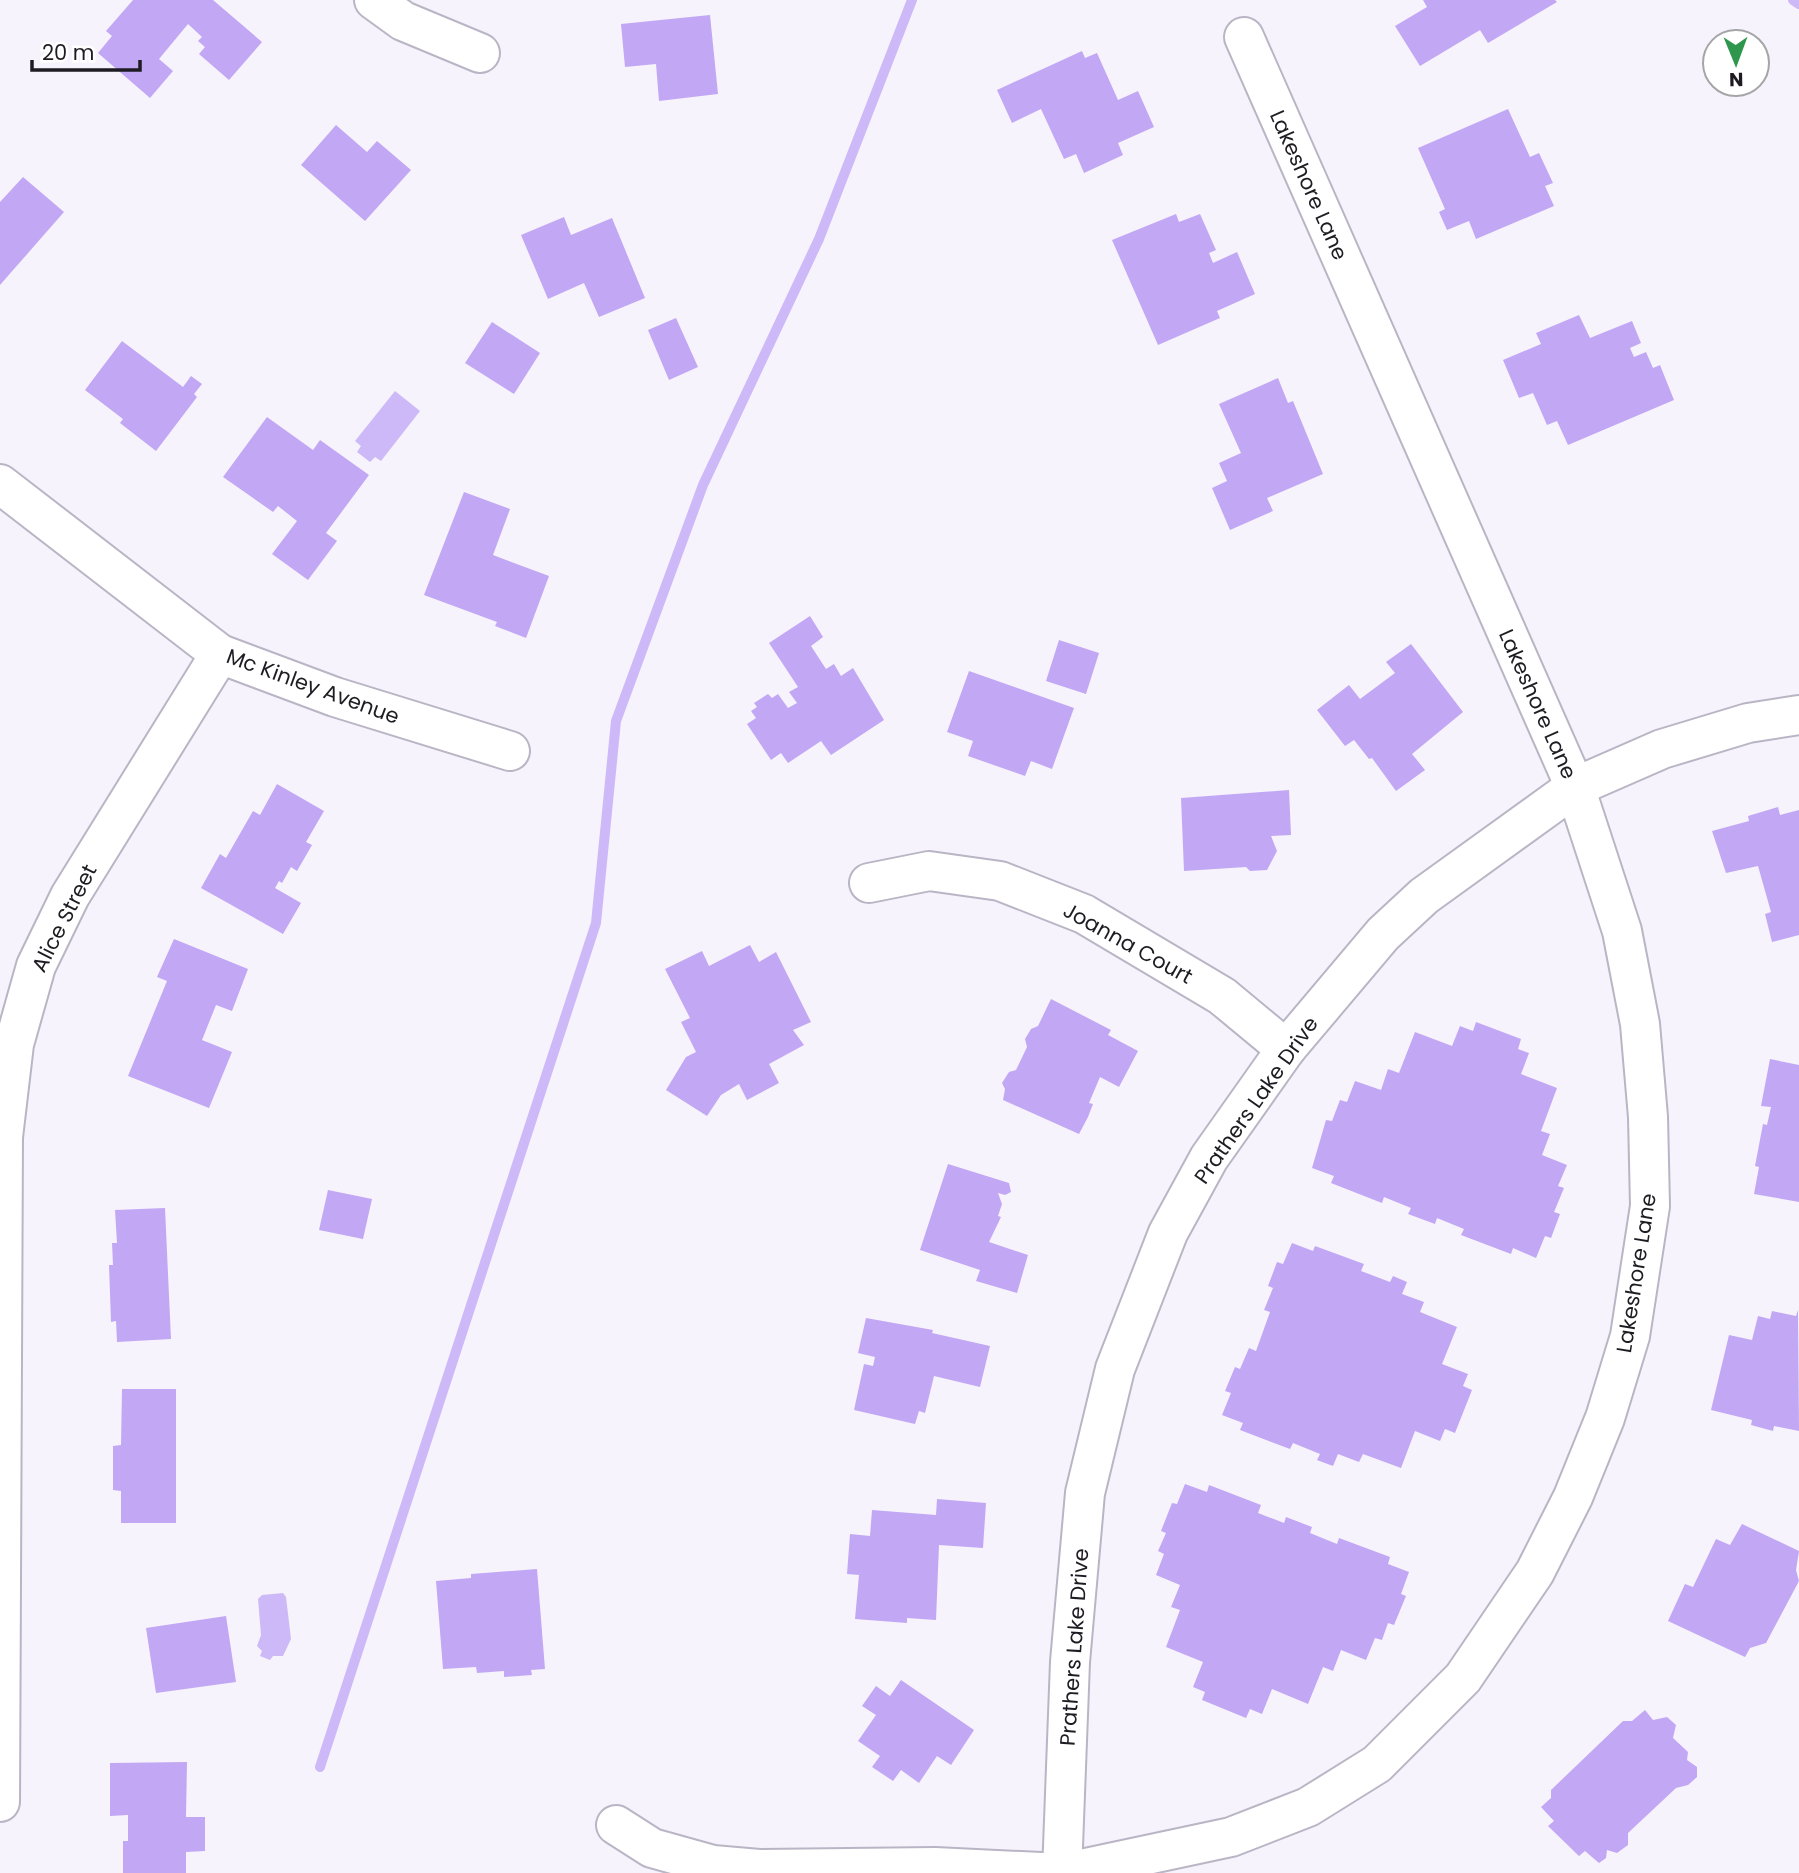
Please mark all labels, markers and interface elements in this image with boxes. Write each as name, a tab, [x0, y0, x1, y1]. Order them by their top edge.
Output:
scale bar	[32, 28, 140, 72]
north arrow	[1701, 28, 1771, 98]
text: 20 m	[42, 38, 95, 67]
text: N	[1729, 66, 1744, 93]
street label: Lakeshore Lane	[1263, 105, 1355, 265]
street label: Lakeshore Lane	[1492, 624, 1584, 784]
street label: Mc Kinley Avenue	[222, 641, 404, 731]
street label: Alice Street	[24, 859, 104, 977]
street label: Joanna Court	[1058, 895, 1198, 991]
street label: Prathers Lake Drive	[1187, 1011, 1325, 1189]
street label: Lakeshore Lane	[1609, 1191, 1663, 1355]
street label: Prathers Lake Drive	[1053, 1547, 1095, 1747]

